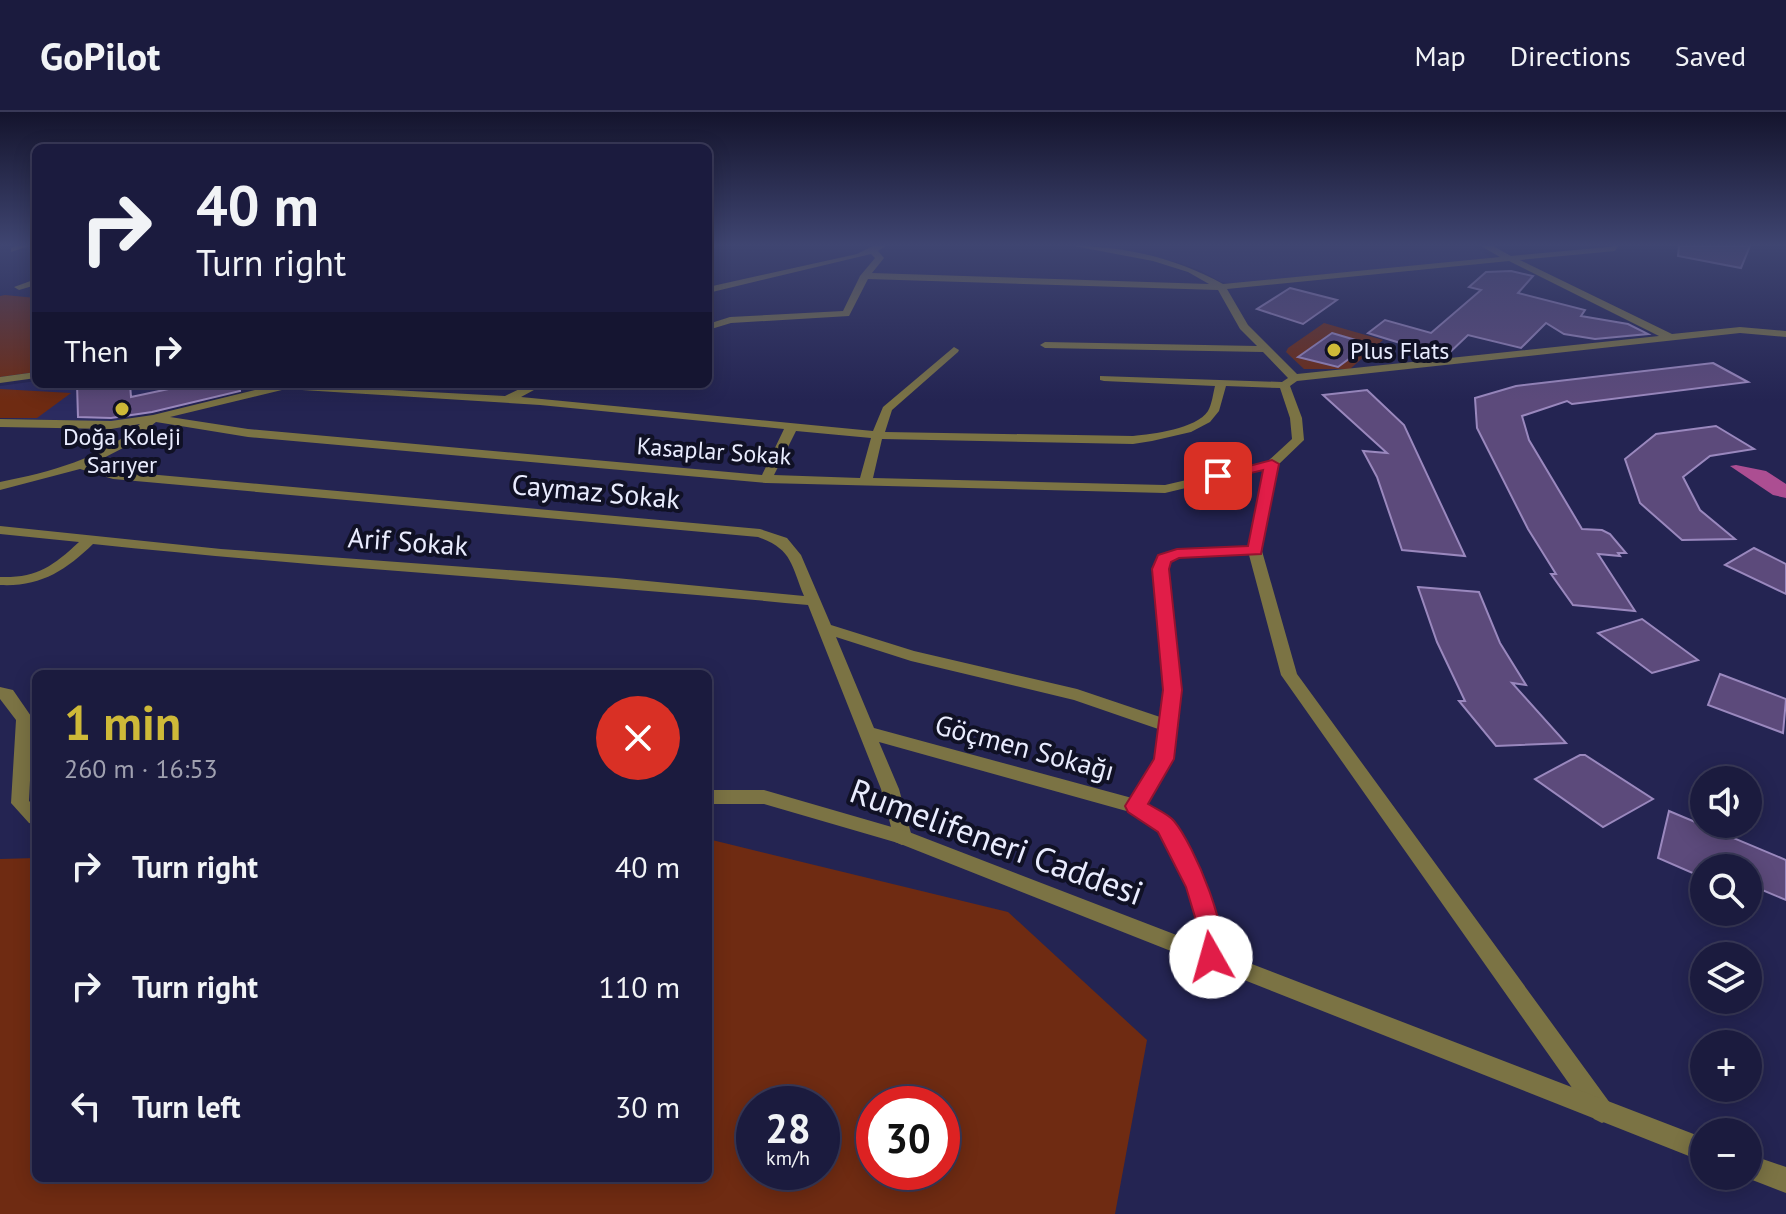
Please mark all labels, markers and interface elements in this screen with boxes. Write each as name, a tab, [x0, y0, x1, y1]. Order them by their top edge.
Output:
text: GoPilot	[40, 31, 160, 80]
text: Map	[1415, 37, 1466, 74]
text: Directions	[1510, 37, 1631, 74]
text: Saved	[1675, 37, 1746, 74]
text: 40 m	[196, 169, 319, 241]
icon: right	[64, 176, 168, 280]
text: Turn right	[196, 239, 346, 286]
icon: right	[145, 328, 189, 372]
text: Then	[64, 331, 129, 370]
place label: Plus Flats	[1350, 335, 1449, 366]
marker: Plus Flats	[1325, 341, 1343, 359]
marker: Doğa Koleji Sarıyer	[113, 400, 131, 418]
place label: Doğa Koleji Sarıyer	[63, 421, 181, 480]
street label: Kasaplar Sokak	[636, 430, 793, 472]
pin	[1184, 442, 1252, 510]
icon: arrive	[1196, 454, 1240, 498]
street label: Caymaz Sokak	[510, 465, 682, 517]
street label: Arif Sokak	[347, 518, 470, 564]
text: 1 min	[64, 691, 181, 753]
button: close	[596, 696, 680, 780]
street label: Göçmen Sokağı	[931, 705, 1119, 789]
text: 260 m · 16:53	[64, 752, 218, 785]
map controls	[1690, 766, 1762, 1190]
button: sound	[1690, 766, 1762, 838]
street label: Rumelifeneri Caddesi	[845, 768, 1149, 914]
icon: right	[64, 844, 108, 888]
text: Turn right	[132, 847, 258, 886]
text: 40 m	[615, 847, 680, 886]
button: search	[1690, 854, 1762, 926]
position arrow	[1169, 915, 1253, 999]
button: layers	[1690, 942, 1762, 1014]
icon: right	[64, 964, 108, 1008]
text: Turn right	[132, 967, 258, 1006]
text: 110 m	[599, 967, 680, 1006]
button: +	[1690, 1030, 1762, 1102]
icon: left	[64, 1084, 108, 1128]
speed limit sign: 30	[856, 1086, 960, 1190]
text: Turn left	[132, 1087, 240, 1126]
text: 30 m	[615, 1087, 680, 1126]
text: 28	[765, 1102, 811, 1154]
button: −	[1690, 1118, 1762, 1190]
text: km/h	[766, 1145, 810, 1171]

